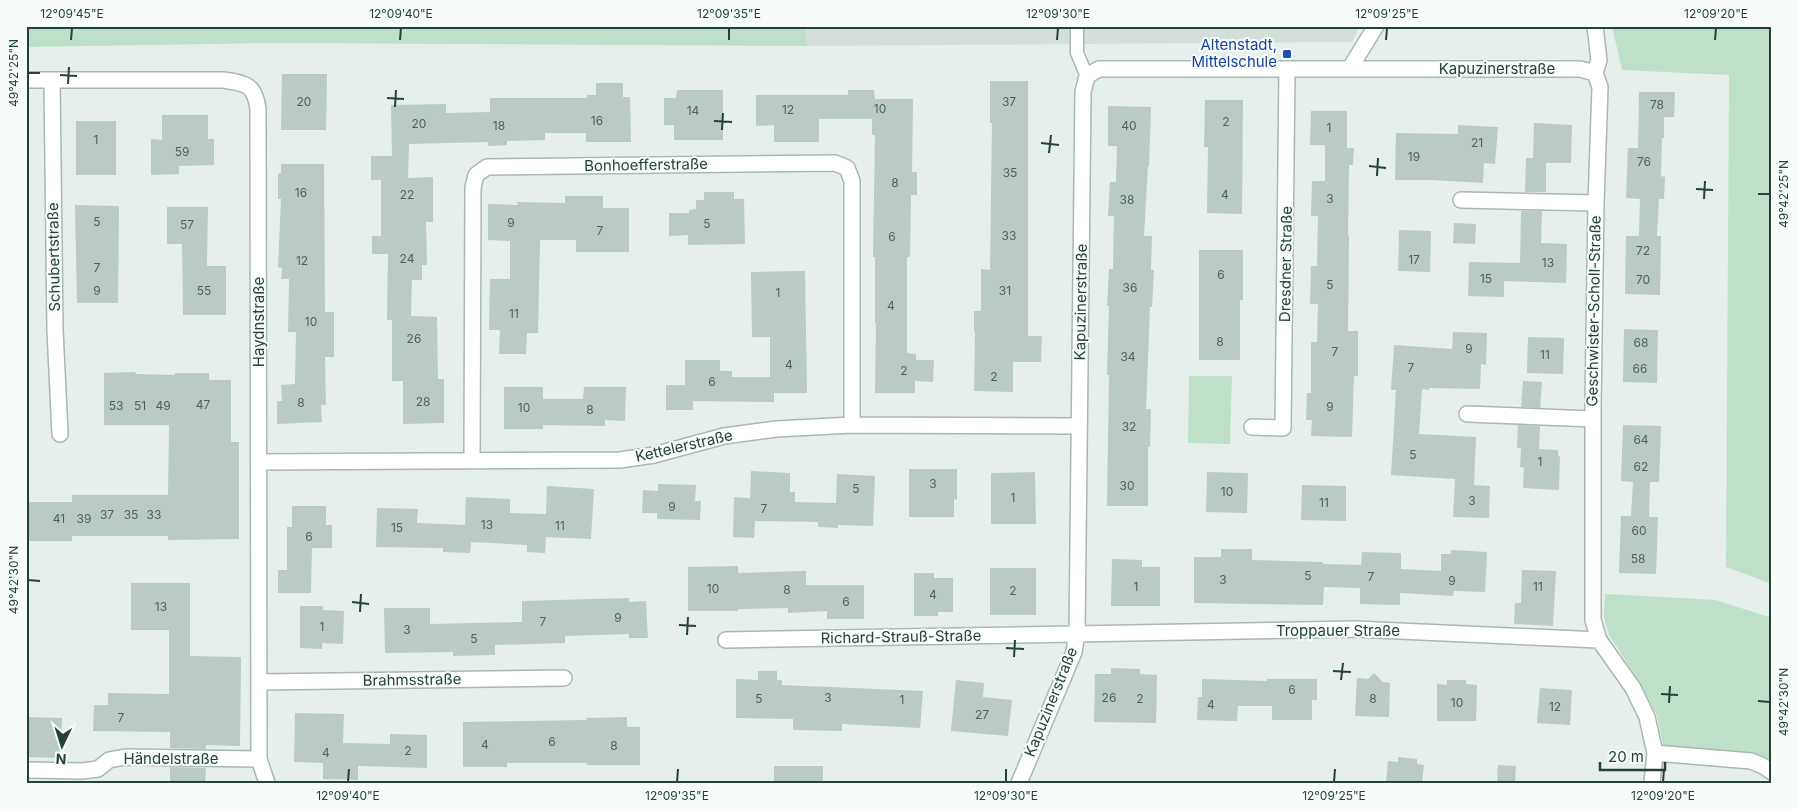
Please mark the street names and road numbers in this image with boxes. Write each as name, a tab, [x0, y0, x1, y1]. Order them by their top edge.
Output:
street label: Kapuzinerstraße	[1439, 59, 1555, 78]
street label: Bonhoefferstraße	[584, 154, 708, 175]
street label: Schubertstraße	[43, 202, 64, 312]
street label: Dresdner Straße	[1275, 206, 1296, 322]
street label: Geschwister-Scholl-Straße	[1582, 215, 1605, 407]
street label: Kapuzinerstraße	[1070, 244, 1091, 360]
street label: Haydnstraße	[249, 277, 268, 367]
street label: Kettelerstraße	[633, 425, 734, 466]
street label: Troppauer Straße	[1276, 621, 1400, 640]
street label: Richard-Strauß-Straße	[820, 626, 982, 647]
street label: Kapuzinerstraße	[1020, 644, 1081, 759]
street label: Brahmsstraße	[362, 669, 462, 690]
street label: Händelstraße	[124, 749, 218, 768]

